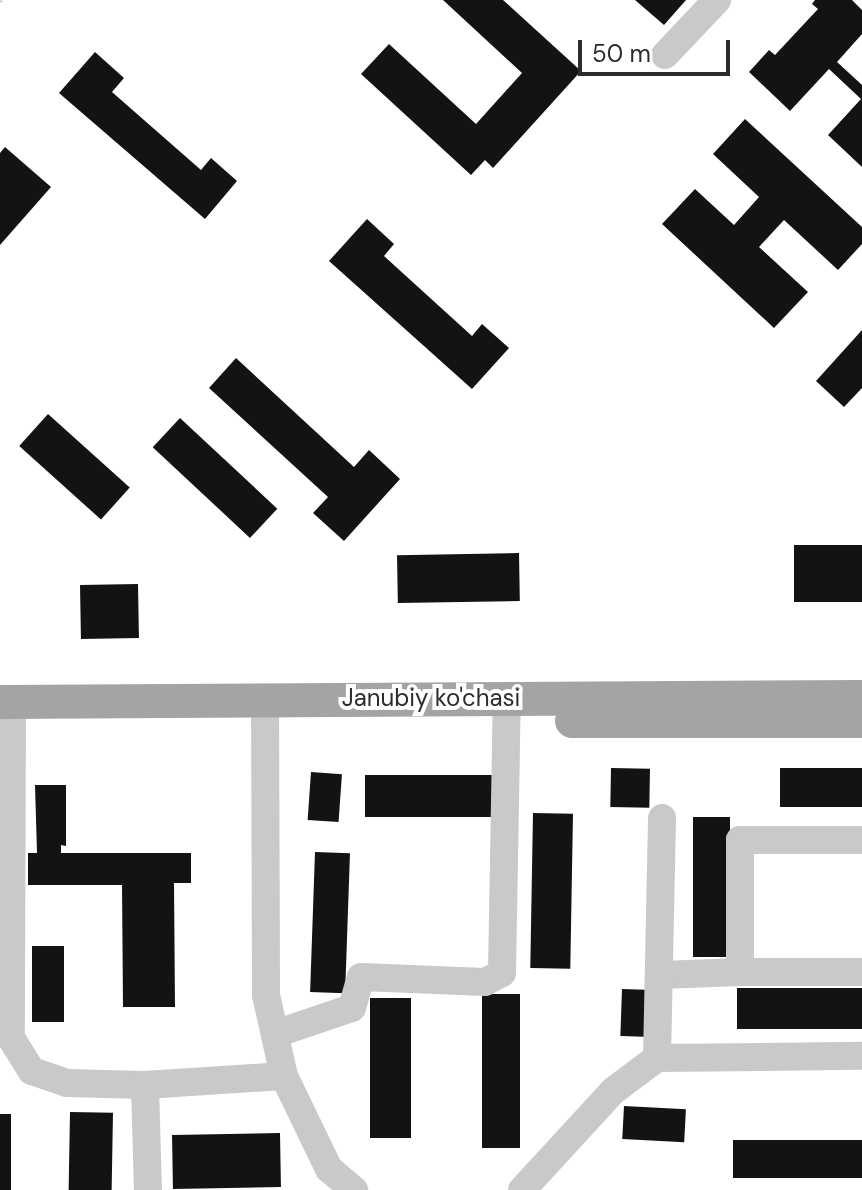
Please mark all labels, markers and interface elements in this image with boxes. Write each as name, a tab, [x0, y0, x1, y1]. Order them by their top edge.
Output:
scale bar	[582, 24, 734, 74]
text: 50 m	[592, 38, 651, 69]
street label: Janubiy ko'chasi	[342, 684, 520, 712]

